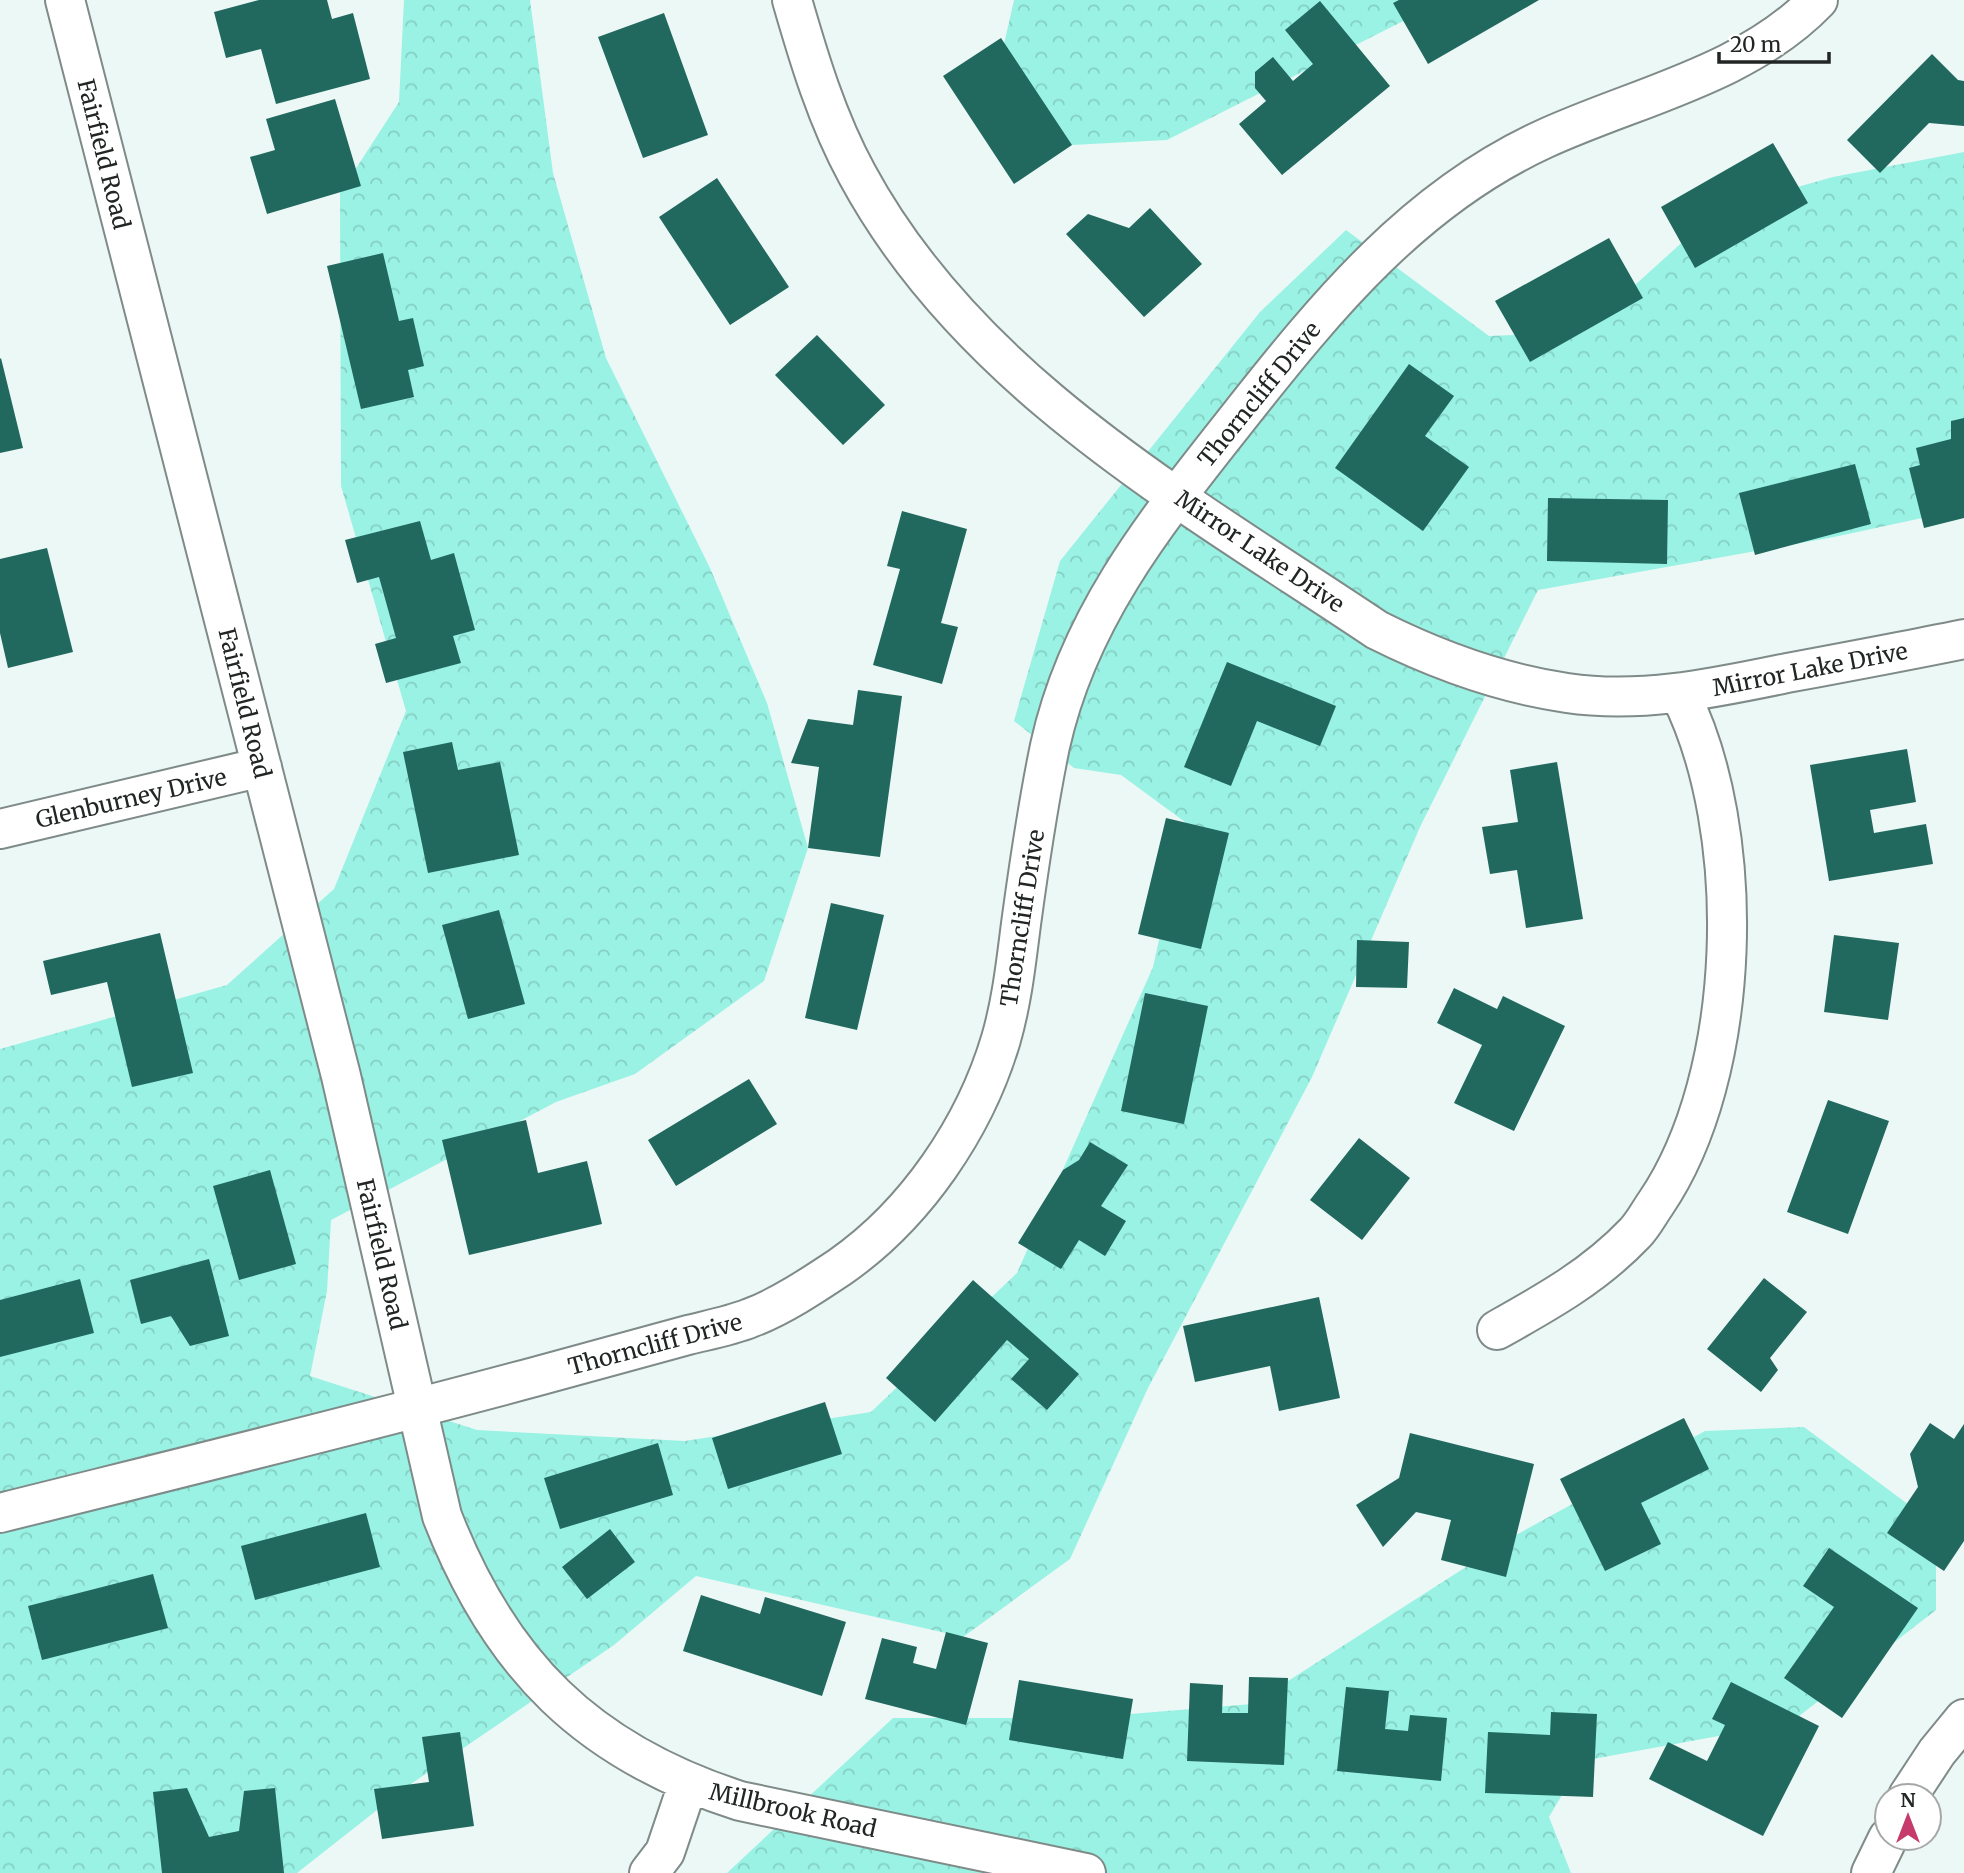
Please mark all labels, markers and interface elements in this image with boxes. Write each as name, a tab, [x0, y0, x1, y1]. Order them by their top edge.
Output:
scale bar	[1719, 21, 1829, 65]
text: 20 m	[1730, 31, 1782, 58]
street label: Fairfield Road	[71, 76, 137, 232]
street label: Thorncliff Drive	[1191, 315, 1327, 473]
street label: Mirror Lake Drive	[1170, 484, 1350, 618]
street label: Fairfield Road	[212, 625, 278, 781]
street label: Mirror Lake Drive	[1710, 636, 1910, 702]
street label: Glenburney Drive	[33, 762, 229, 834]
street label: Thorncliff Drive	[994, 827, 1050, 1009]
street label: Fairfield Road	[351, 1176, 413, 1332]
street label: Thorncliff Drive	[565, 1307, 745, 1381]
street label: Millbrook Road	[707, 1777, 880, 1843]
north arrow	[1873, 1782, 1943, 1852]
text: N	[1900, 1788, 1916, 1812]

